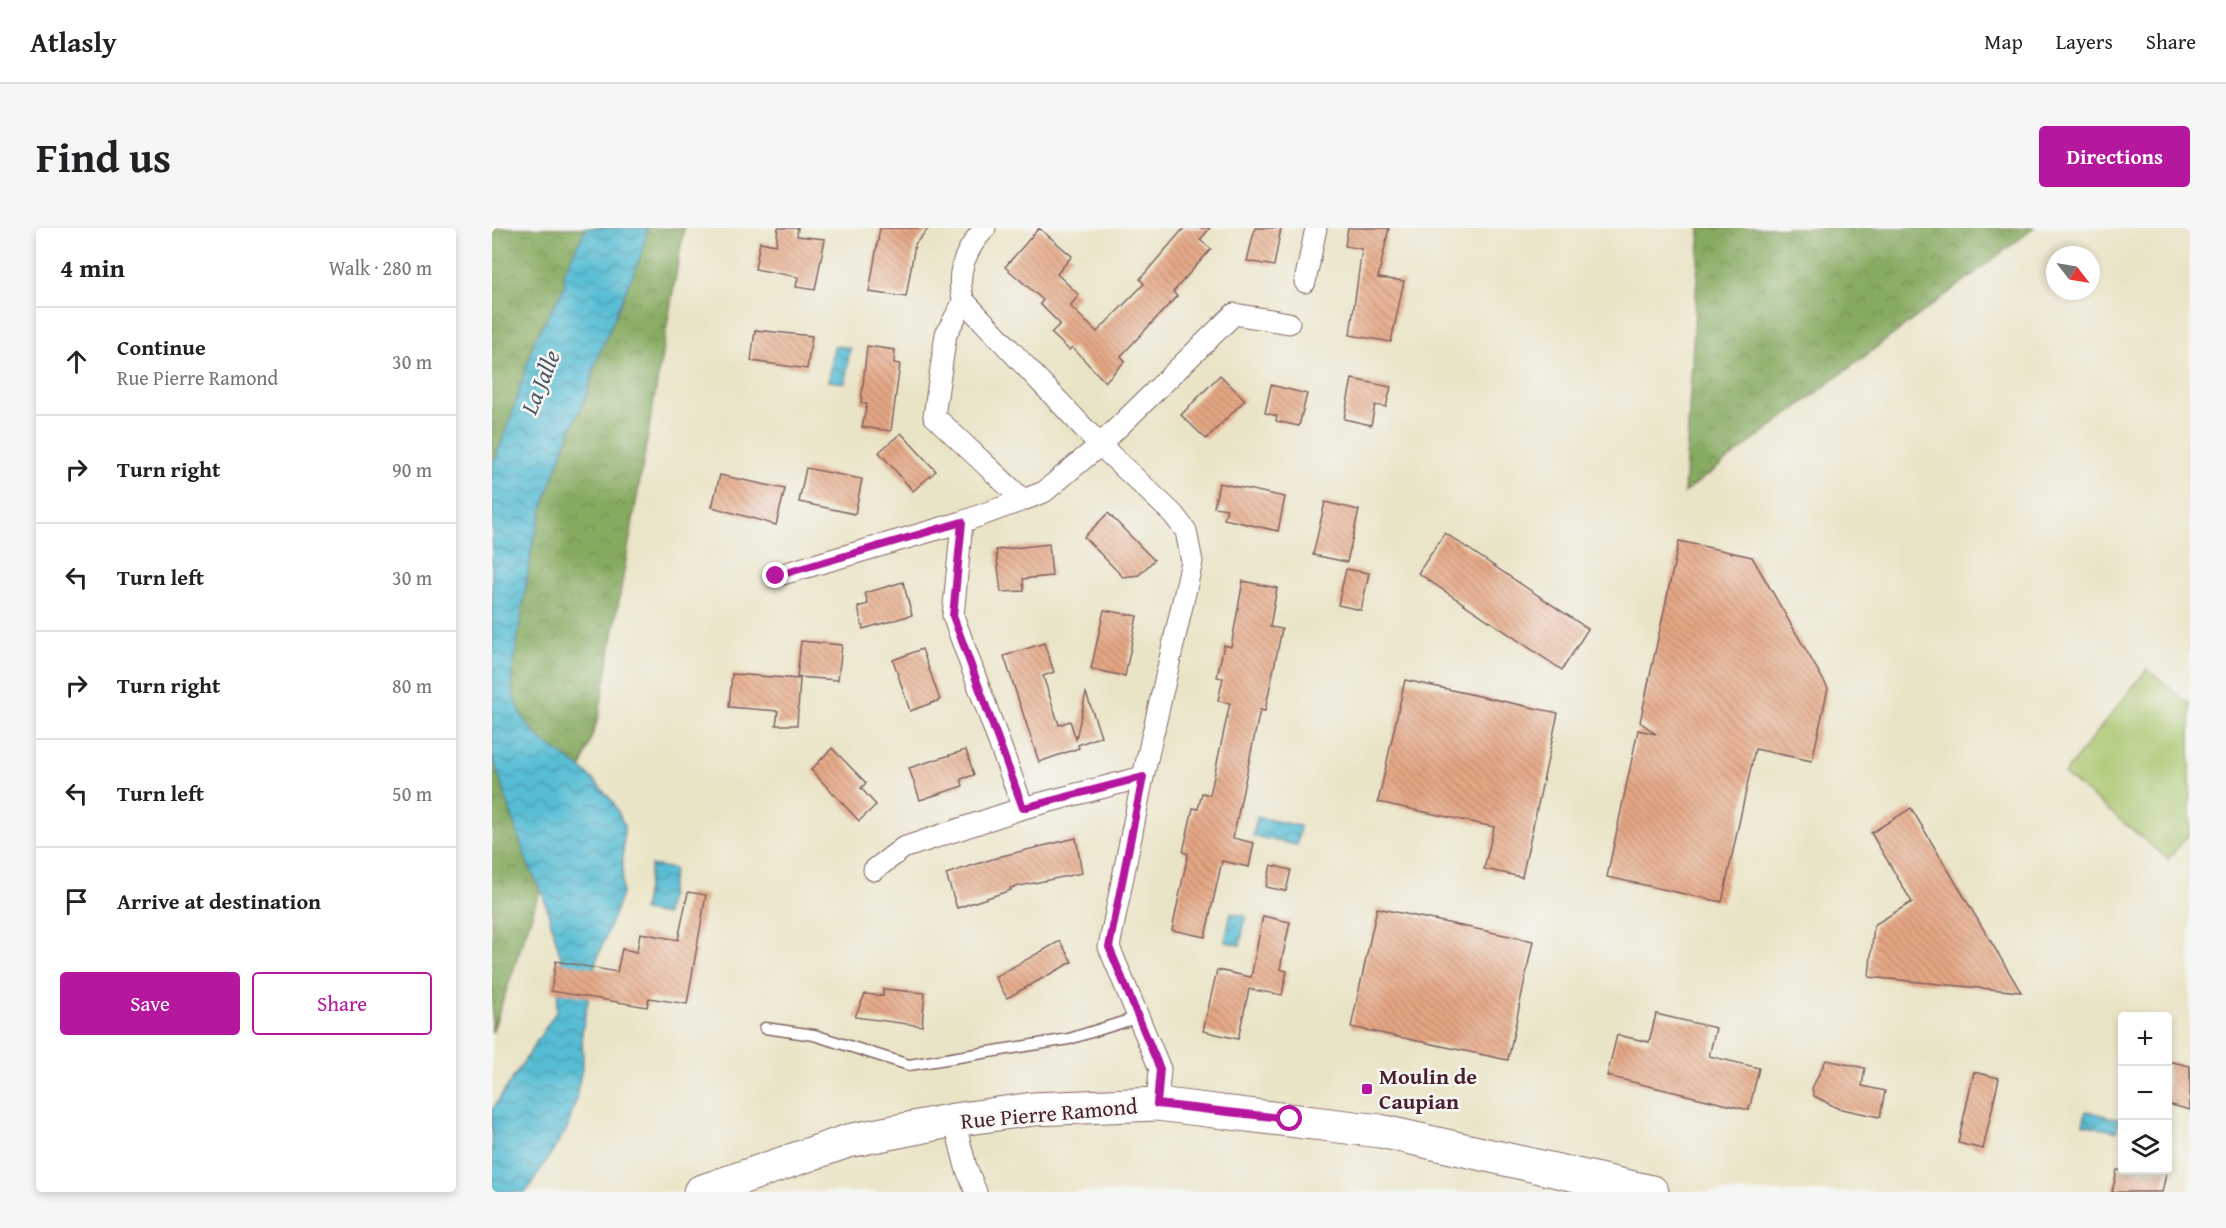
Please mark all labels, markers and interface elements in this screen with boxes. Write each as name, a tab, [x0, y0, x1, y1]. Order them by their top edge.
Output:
text: Atlasly	[30, 21, 117, 62]
text: Map	[1984, 26, 2023, 57]
text: Layers	[2056, 26, 2113, 57]
text: Share	[2146, 26, 2196, 57]
text: Find us	[36, 126, 171, 187]
button: Directions	[2039, 126, 2190, 187]
north arrow	[2046, 246, 2100, 300]
text: 4 min	[60, 248, 125, 287]
text: Walk · 280 m	[329, 253, 432, 282]
text: Continue	[117, 331, 206, 363]
water label: La Jalle	[511, 344, 569, 420]
icon: ahead	[60, 345, 93, 378]
text: 30 m	[392, 347, 432, 376]
text: Rue Pierre Ramond	[117, 363, 278, 392]
icon: right	[60, 453, 93, 486]
text: Turn right	[117, 453, 220, 485]
text: 90 m	[392, 455, 432, 484]
icon: left	[60, 561, 93, 594]
text: Turn left	[117, 561, 204, 593]
route end	[762, 562, 788, 588]
text: 30 m	[392, 563, 432, 592]
icon: right	[60, 669, 93, 702]
text: Turn right	[117, 669, 220, 701]
text: 80 m	[392, 671, 432, 700]
icon: left	[60, 777, 93, 810]
text: Turn left	[117, 777, 204, 809]
text: 50 m	[392, 779, 432, 808]
icon: arrive	[60, 885, 93, 918]
text: Arrive at destination	[117, 885, 321, 917]
button: Save	[60, 972, 240, 1035]
button: Share	[252, 972, 432, 1035]
map controls	[2118, 1012, 2172, 1174]
button: +	[2118, 1012, 2172, 1066]
place label: Moulin de Caupian	[1379, 1060, 1477, 1117]
button: −	[2118, 1066, 2172, 1120]
marker: Moulin de Caupian	[1360, 1082, 1374, 1096]
street label: Rue Pierre Ramond	[959, 1089, 1139, 1137]
route start	[1276, 1105, 1302, 1131]
button: layers	[2118, 1120, 2172, 1174]

